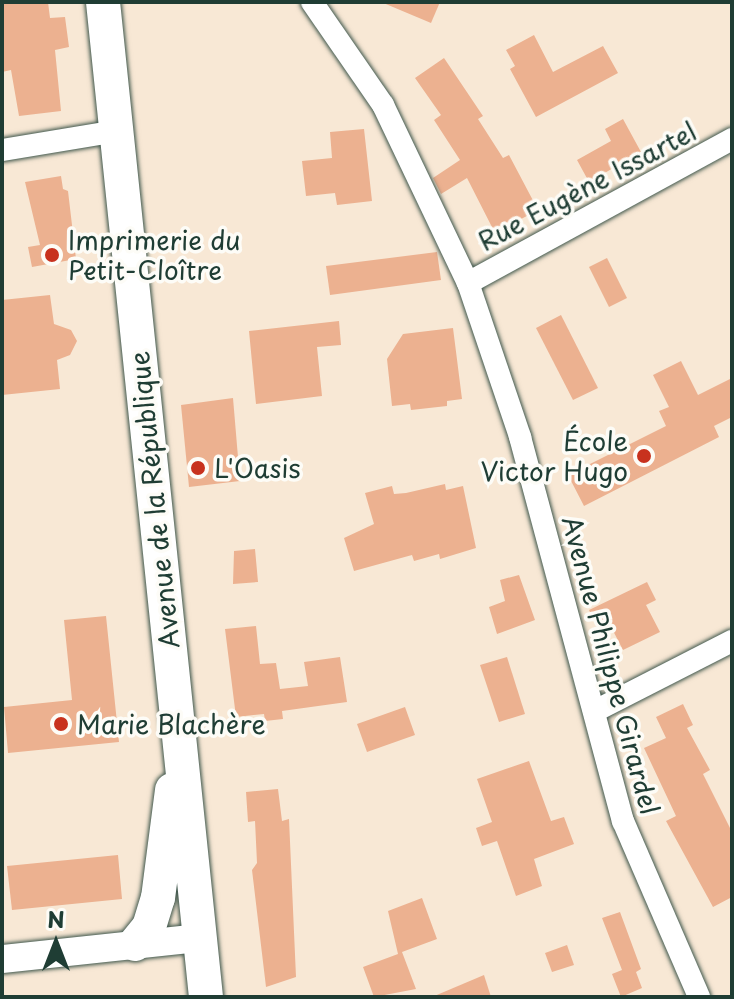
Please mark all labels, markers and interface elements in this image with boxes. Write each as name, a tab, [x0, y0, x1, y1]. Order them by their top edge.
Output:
street label: Rue Eugène Issartel	[471, 115, 703, 257]
place label: Imprimerie du Petit-Cloître	[68, 224, 241, 286]
marker: Imprimerie du Petit-Cloître	[43, 246, 61, 264]
street label: Avenue de la République	[123, 348, 185, 652]
place label: École Victor Hugo	[479, 425, 628, 486]
marker: École Victor Hugo	[635, 447, 653, 465]
place label: L'Oasis	[214, 452, 301, 484]
marker: L'Oasis	[189, 459, 207, 477]
street label: Avenue Philippe Girardel	[556, 513, 666, 817]
place label: Marie Blachère	[77, 708, 267, 740]
marker: Marie Blachère	[52, 715, 70, 733]
text: N	[47, 902, 65, 935]
north arrow	[16, 903, 96, 983]

